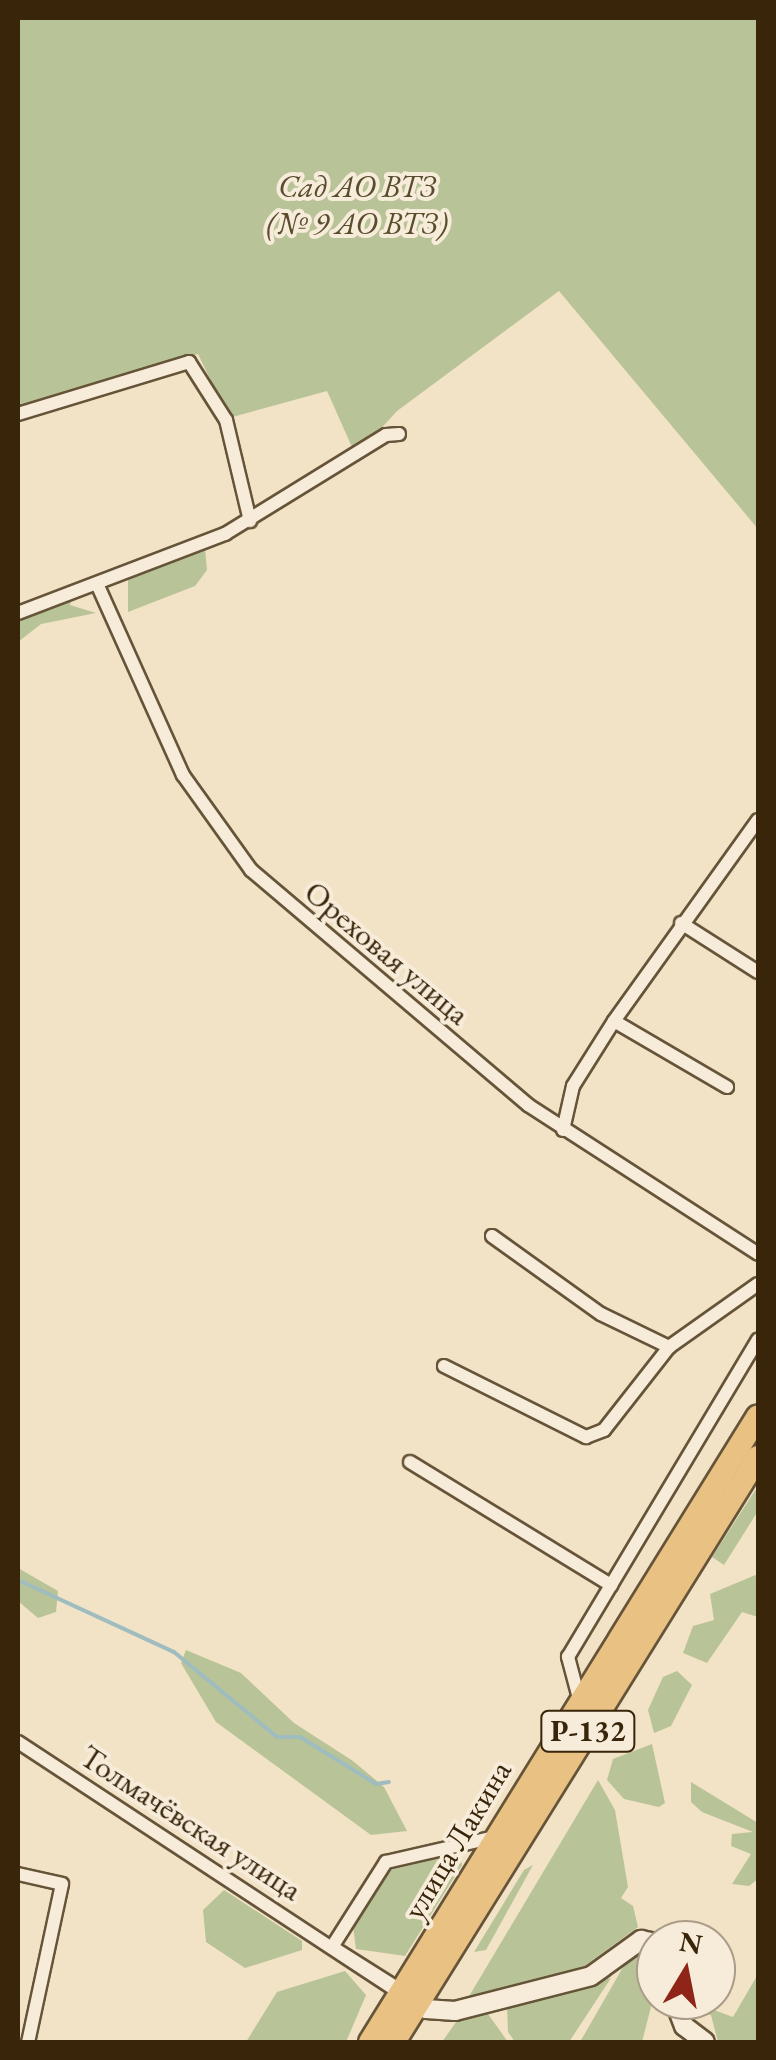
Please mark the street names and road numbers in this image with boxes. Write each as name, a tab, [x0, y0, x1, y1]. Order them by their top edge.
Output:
street label: Ореховая улица	[297, 873, 477, 1033]
road number: Р-132	[538, 1706, 638, 1756]
street label: Толмачёвская улица	[73, 1737, 309, 1909]
street label: улица Лакина	[395, 1754, 519, 1926]

